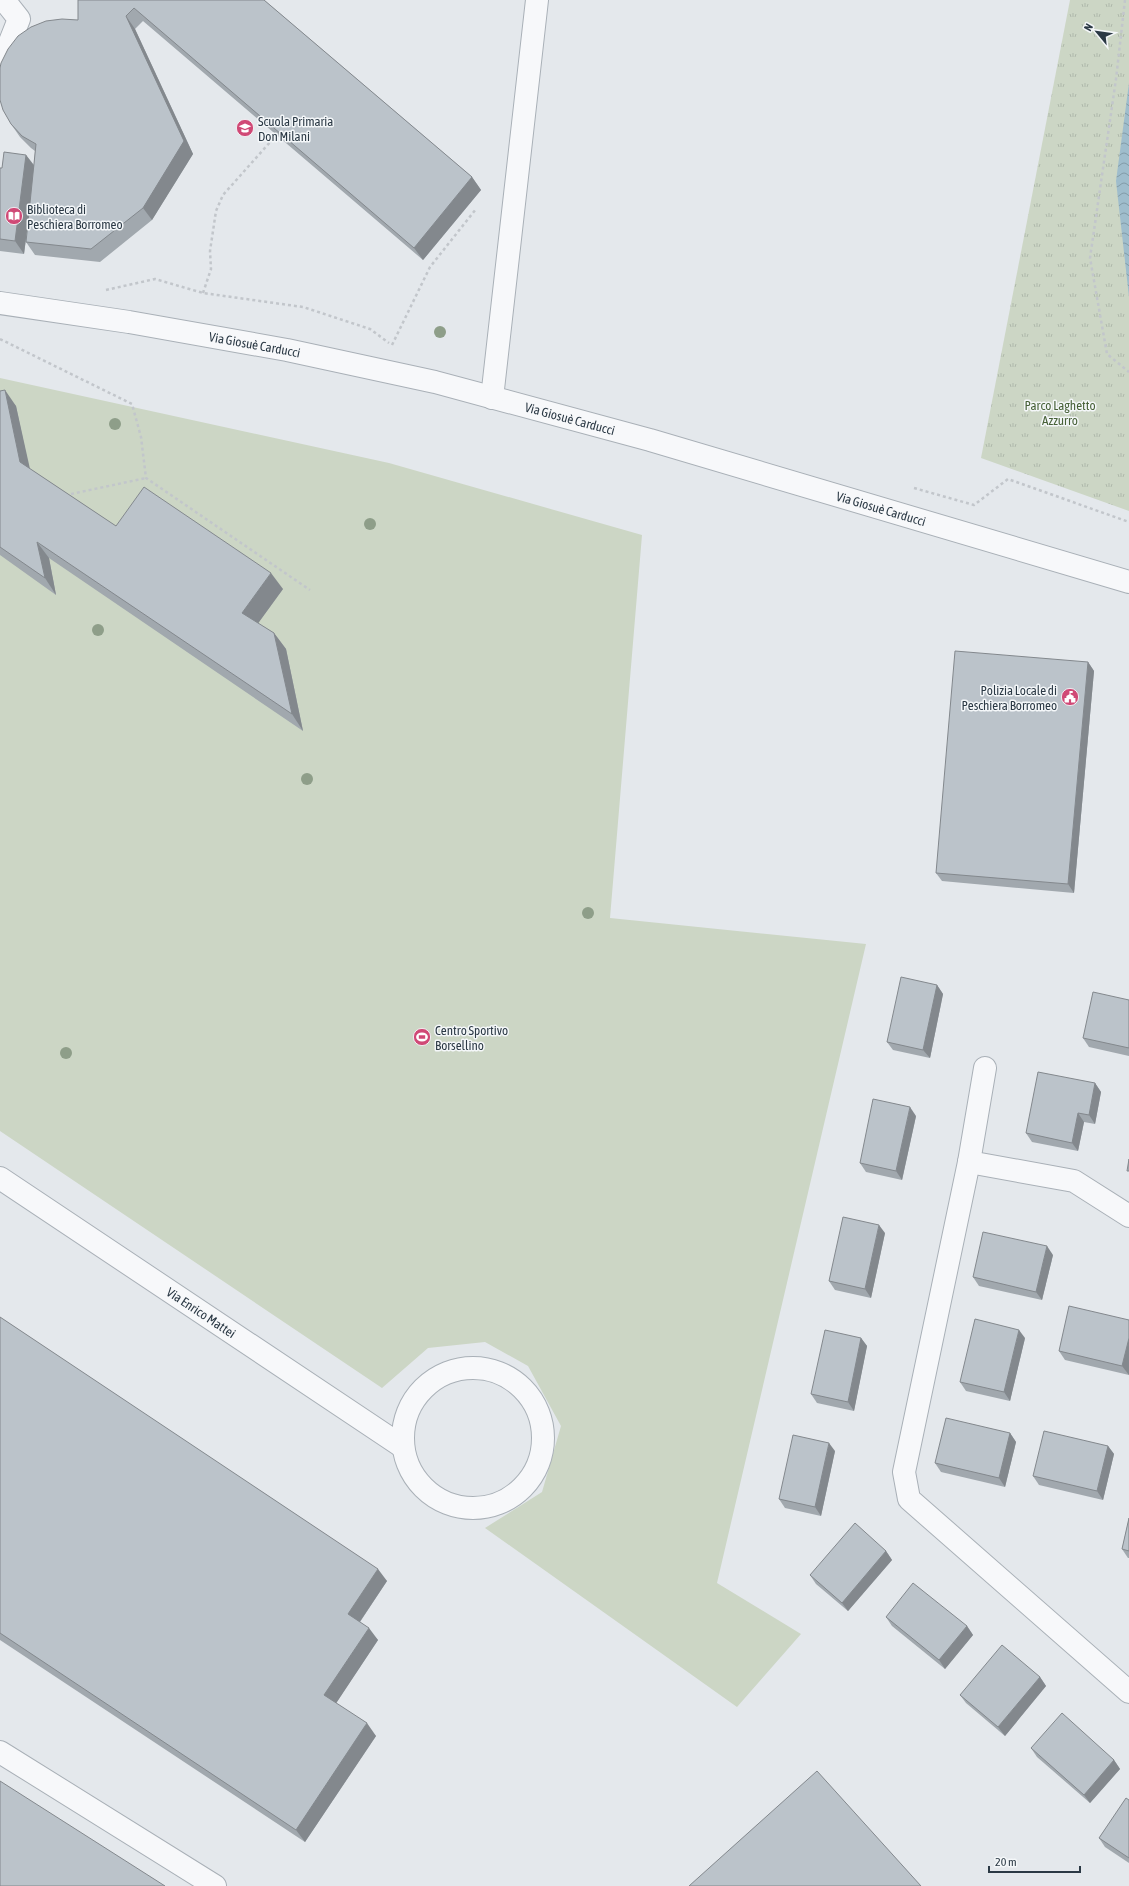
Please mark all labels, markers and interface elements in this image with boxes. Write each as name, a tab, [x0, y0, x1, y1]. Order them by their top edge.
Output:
north arrow	[1077, 12, 1117, 52]
text: N	[1081, 21, 1095, 33]
place label: Scuola Primaria Don Milani	[258, 114, 333, 144]
school or university icon: Scuola Primaria Don Milani	[235, 118, 255, 138]
place label: Biblioteca di Peschiera Borromeo	[27, 202, 123, 232]
library icon: Biblioteca di Peschiera Borromeo	[4, 206, 24, 226]
street label: Via Giosuè Carducci	[208, 329, 302, 361]
park label: Parco Laghetto Azzurro	[1024, 398, 1096, 428]
street label: Via Giosuè Carducci	[523, 400, 616, 438]
street label: Via Giosuè Carducci	[834, 489, 927, 529]
place label: Polizia Locale di Peschiera Borromeo	[962, 683, 1057, 713]
public building icon: Polizia Locale di Peschiera Borromeo	[1060, 687, 1080, 707]
place label: Centro Sportivo Borsellino	[435, 1023, 508, 1053]
sports icon: Centro Sportivo Borsellino	[412, 1027, 432, 1047]
street label: Via Enrico Mattei	[164, 1284, 238, 1341]
scale bar	[989, 1848, 1080, 1874]
text: 20 m	[995, 1855, 1017, 1869]

